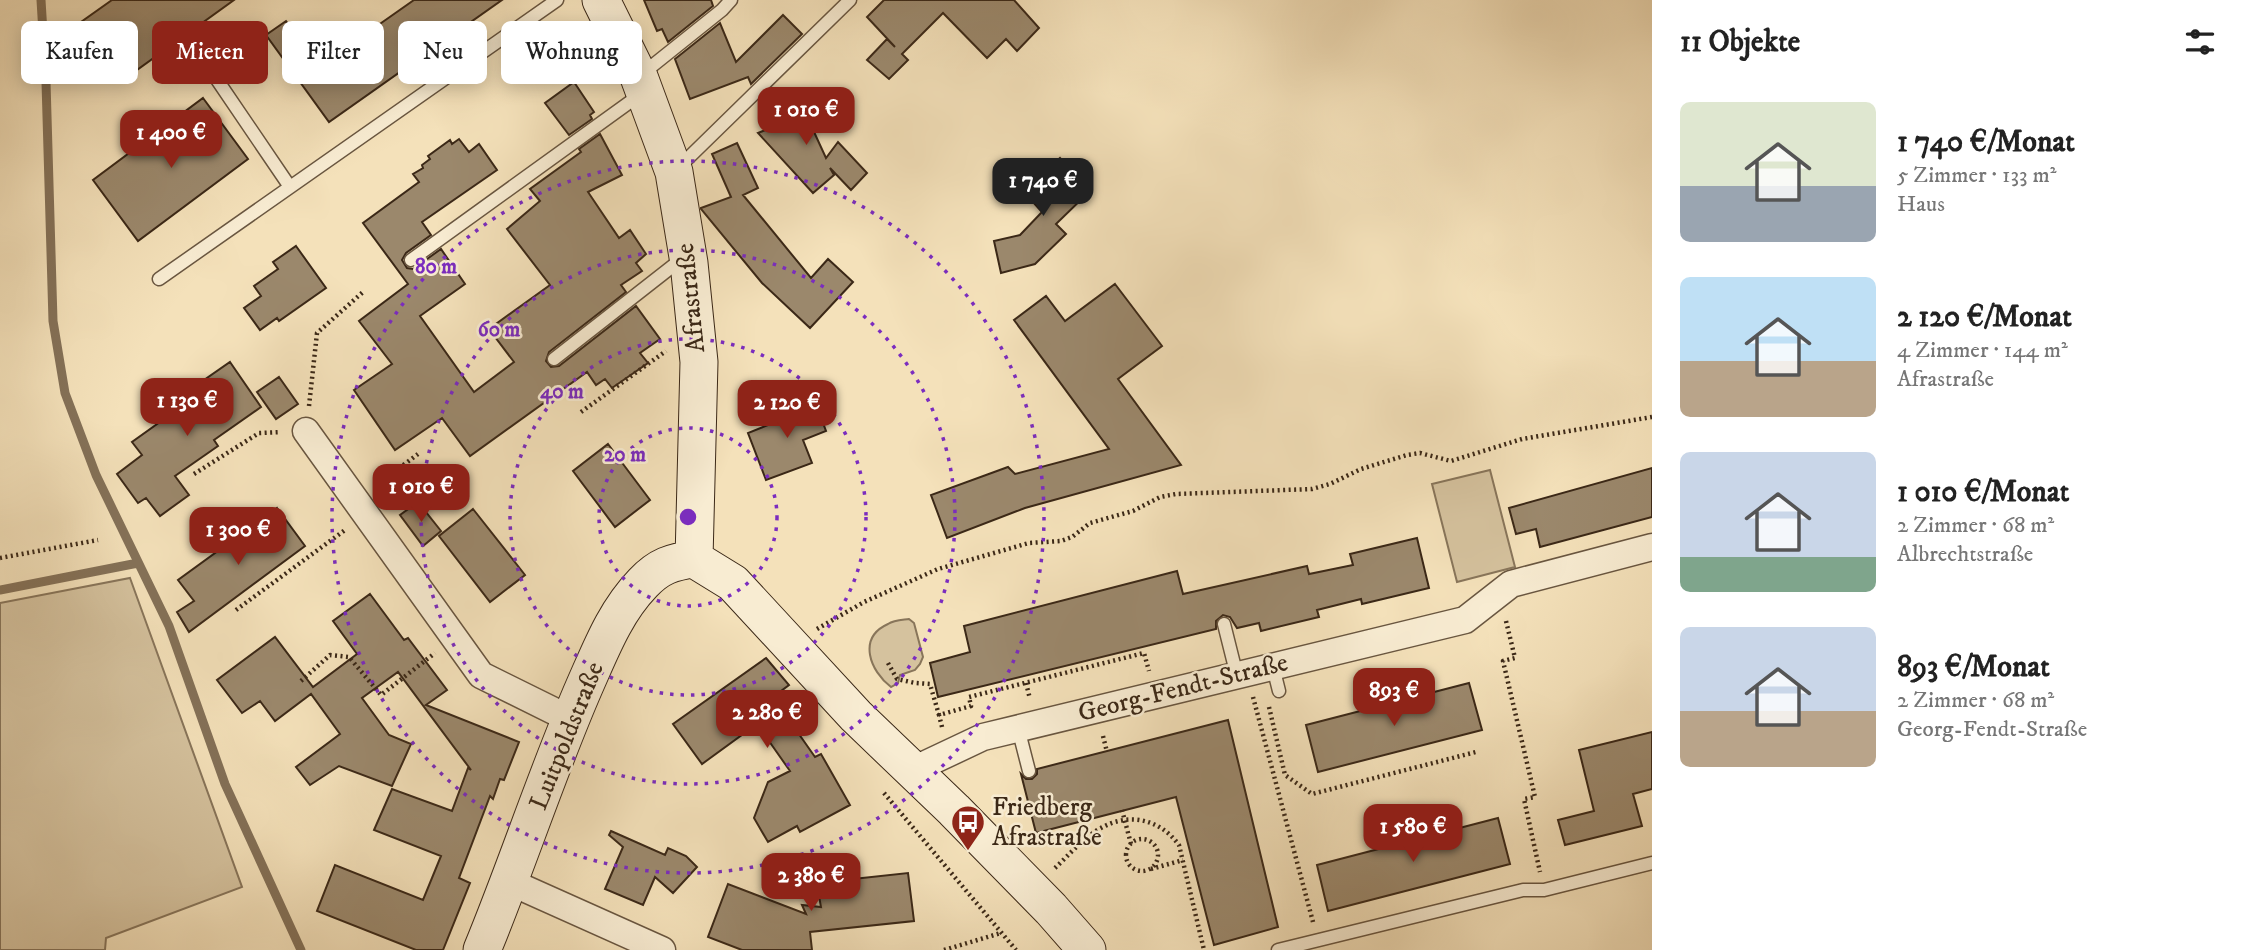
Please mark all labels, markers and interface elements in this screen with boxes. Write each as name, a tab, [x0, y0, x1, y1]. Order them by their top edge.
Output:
chip: Kaufen	[21, 21, 138, 84]
chip: Mieten	[152, 21, 268, 84]
chip: Filter	[282, 21, 384, 84]
chip: Neu	[398, 21, 487, 84]
chip: Wohnung	[501, 21, 642, 84]
icon: filters	[2181, 23, 2219, 61]
text: 11 Objekte	[1680, 24, 1800, 61]
pin: 1 010 €	[741, 88, 871, 147]
text: 1 010 €	[774, 95, 838, 124]
pin: 1 400 €	[106, 110, 236, 170]
text: 1 400 €	[136, 118, 206, 147]
text: 1 740 €/Monat	[1897, 124, 2075, 161]
icon: home	[1736, 130, 1820, 214]
pin: 1 740 €	[978, 158, 1108, 218]
text: 5 Zimmer · 133 m²	[1897, 161, 2057, 190]
text: 1 740 €	[1008, 166, 1078, 195]
text: Haus	[1897, 190, 1945, 219]
street label: Afrastraße	[669, 242, 713, 354]
text: 80 m	[415, 254, 457, 280]
text: 2 120 €/Monat	[1897, 299, 2072, 336]
icon: home	[1736, 305, 1820, 389]
text: 60 m	[478, 317, 520, 343]
text: 4 Zimmer · 144 m²	[1897, 336, 2068, 365]
text: Afrastraße	[1897, 365, 1994, 394]
pin: 1 130 €	[122, 378, 252, 438]
text: 40 m	[540, 379, 584, 405]
pin: 2 120 €	[722, 380, 852, 440]
text: 1 130 €	[156, 386, 218, 415]
text: 2 120 €	[754, 388, 820, 417]
text: 20 m	[604, 442, 646, 468]
pin: 1 010 €	[356, 464, 486, 524]
text: 1 010 €	[389, 472, 453, 501]
text: 1 010 €/Monat	[1897, 474, 2069, 511]
icon: home	[1736, 480, 1820, 564]
centre of rings	[676, 505, 700, 529]
pin: 1 300 €	[173, 508, 303, 567]
text: 2 Zimmer · 68 m²	[1897, 511, 2054, 540]
text: 1 300 €	[205, 515, 271, 544]
text: Albrechtstraße	[1897, 540, 2033, 569]
street label: Georg-Fendt-Straße	[1075, 646, 1291, 730]
text: 893 €/Monat	[1897, 649, 2050, 686]
icon: home	[1736, 655, 1820, 739]
street label: Luitpoldstraße	[522, 657, 612, 815]
pin: 893 €	[1345, 668, 1443, 728]
text: 893 €	[1369, 676, 1419, 705]
text: 2 Zimmer · 68 m²	[1897, 686, 2054, 715]
pin: 2 280 €	[702, 690, 832, 750]
text: 2 280 €	[732, 698, 802, 727]
text: Georg-Fendt-Straße	[1897, 715, 2087, 744]
place label: Friedberg Afrastraße	[992, 791, 1102, 854]
bus stop icon: Friedberg Afrastraße	[949, 803, 987, 852]
pin: 1 580 €	[1348, 804, 1478, 864]
text: 1 580 €	[1379, 812, 1447, 841]
pin: 2 380 €	[746, 853, 876, 913]
text: 2 380 €	[777, 861, 845, 890]

